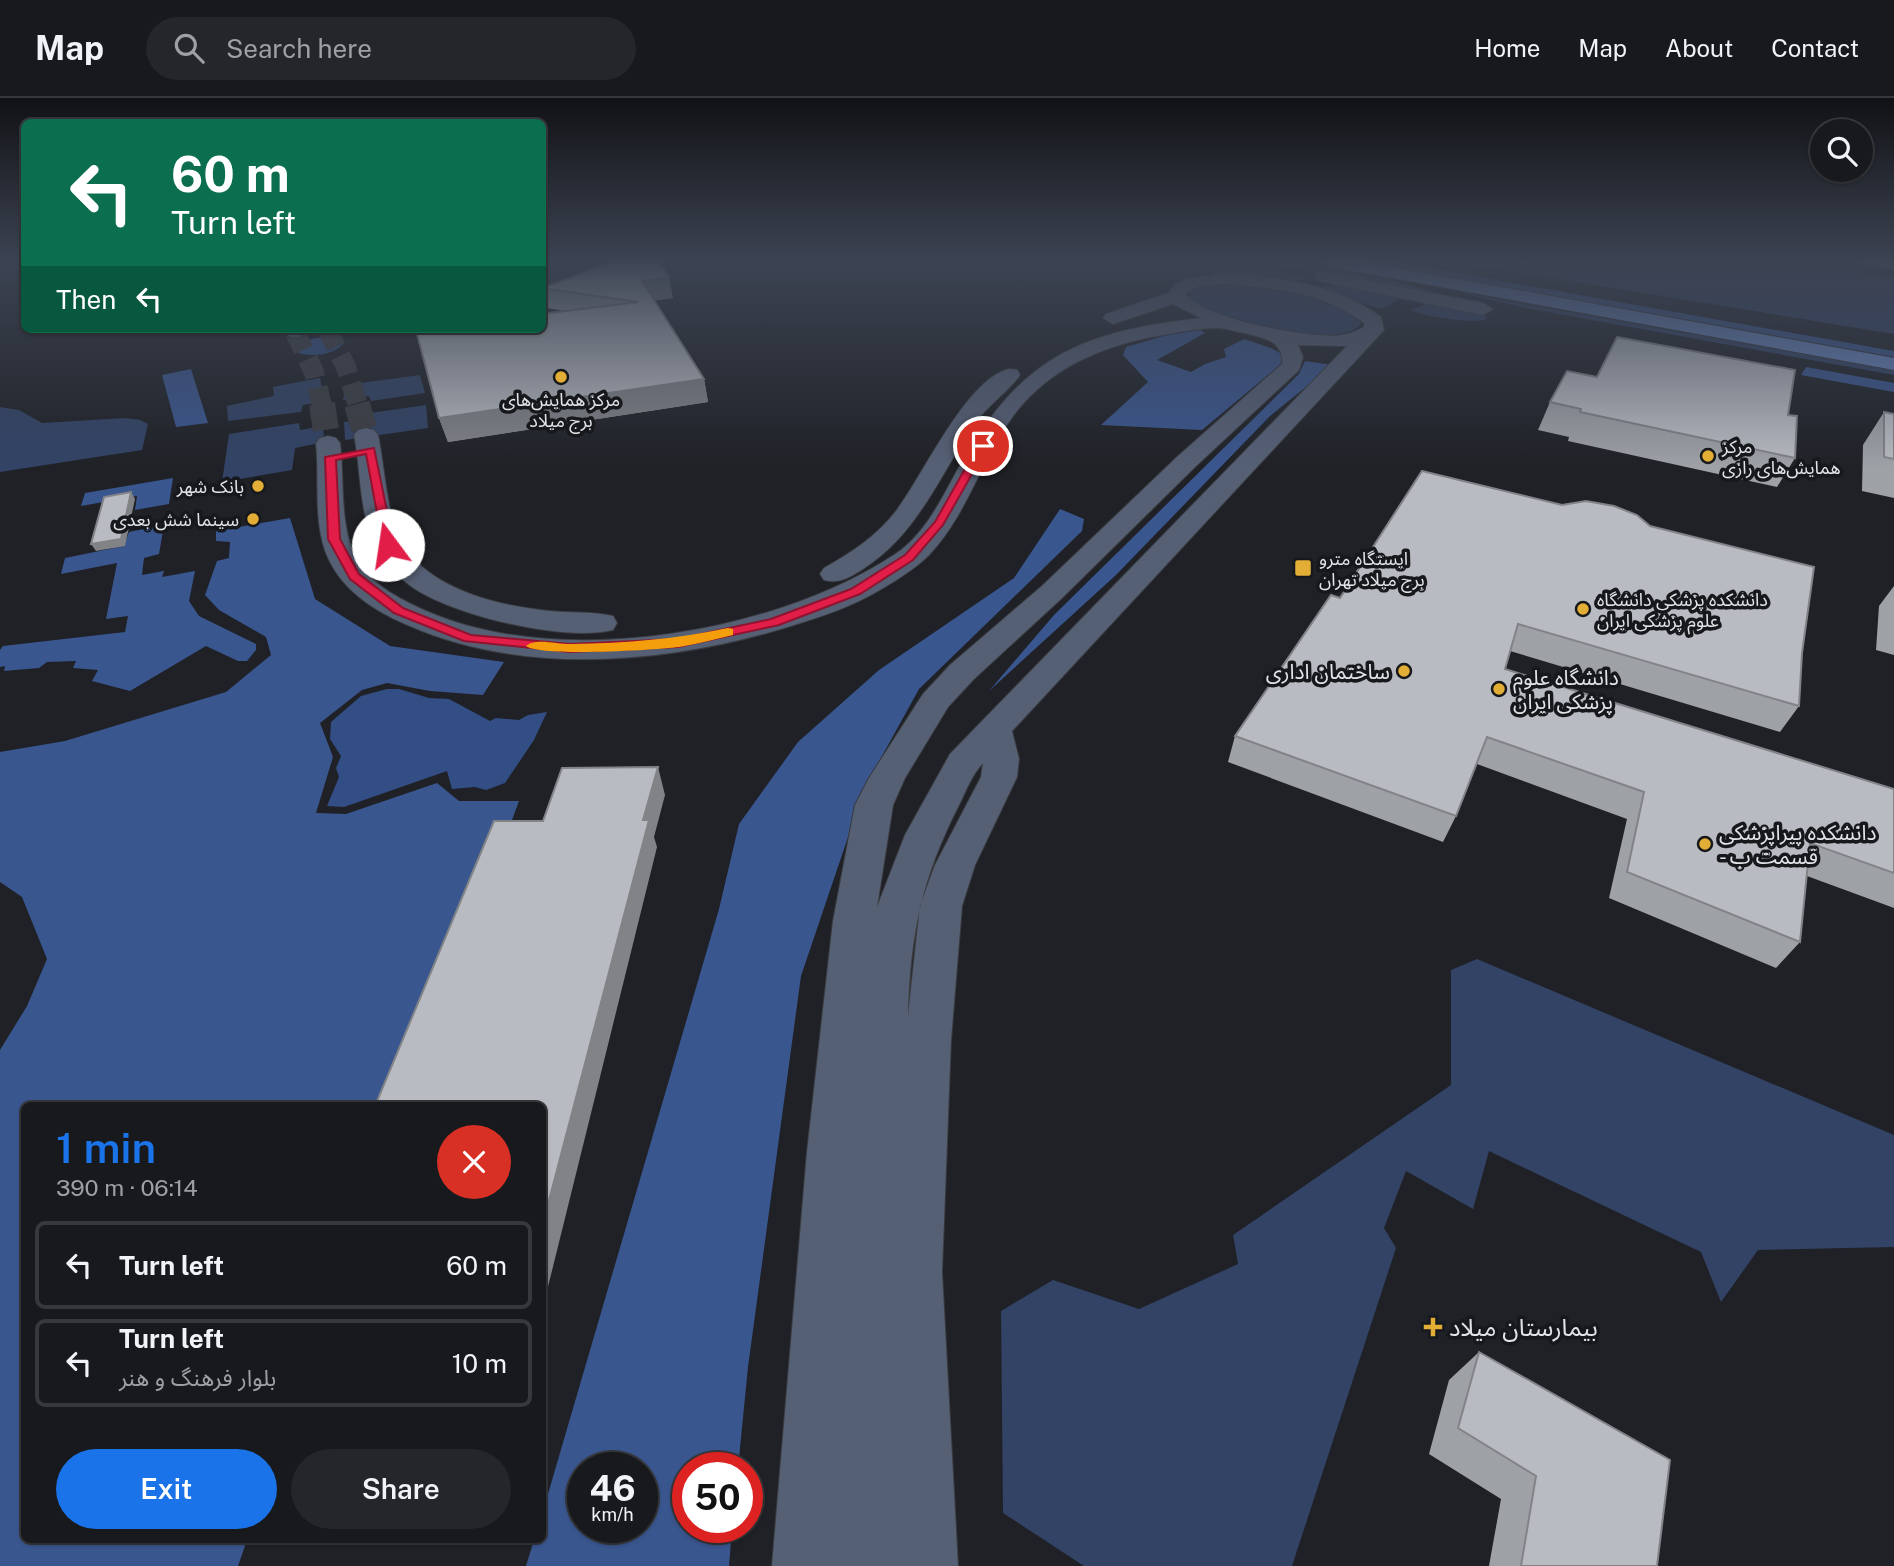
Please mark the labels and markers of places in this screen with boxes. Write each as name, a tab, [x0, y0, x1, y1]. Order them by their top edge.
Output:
marker: مرکز همایش‌های برج میلاد	[553, 369, 569, 385]
place label: مرکز همایش‌های برج میلاد	[502, 389, 620, 434]
pin	[953, 416, 1013, 476]
place label: مرکز همایش‌های رازی	[1721, 436, 1841, 479]
marker: مرکز همایش‌های رازی	[1700, 448, 1716, 464]
place label: بانک شهر	[176, 476, 244, 498]
marker: بانک شهر	[250, 478, 266, 494]
place label: سینما شش بعدی	[113, 509, 239, 531]
marker: سینما شش بعدی	[245, 511, 261, 527]
place label: ایستگاه مترو برج میلاد تهران	[1319, 548, 1425, 593]
marker: ایستگاه مترو برج میلاد تهران	[1293, 558, 1313, 578]
place label: دانشکده پزشکی دانشگاه علوم پزشکی ایران	[1597, 589, 1768, 635]
marker: دانشکده پزشکی دانشگاه علوم پزشکی ایران	[1575, 601, 1591, 617]
place label: ساختمان اداری	[1266, 659, 1390, 684]
marker: ساختمان اداری	[1396, 663, 1412, 679]
place label: دانشگاه علوم پزشکی ایران	[1513, 665, 1619, 715]
marker: دانشگاه علوم پزشکی ایران	[1491, 681, 1507, 697]
place label: دانشکده پیراپزشکی - قسمت ب	[1719, 820, 1876, 869]
marker: دانشکده پیراپزشکی - قسمت ب	[1697, 836, 1713, 852]
place label: بیمارستان میلاد	[1449, 1313, 1598, 1342]
marker: بیمارستان میلاد	[1423, 1317, 1443, 1337]

